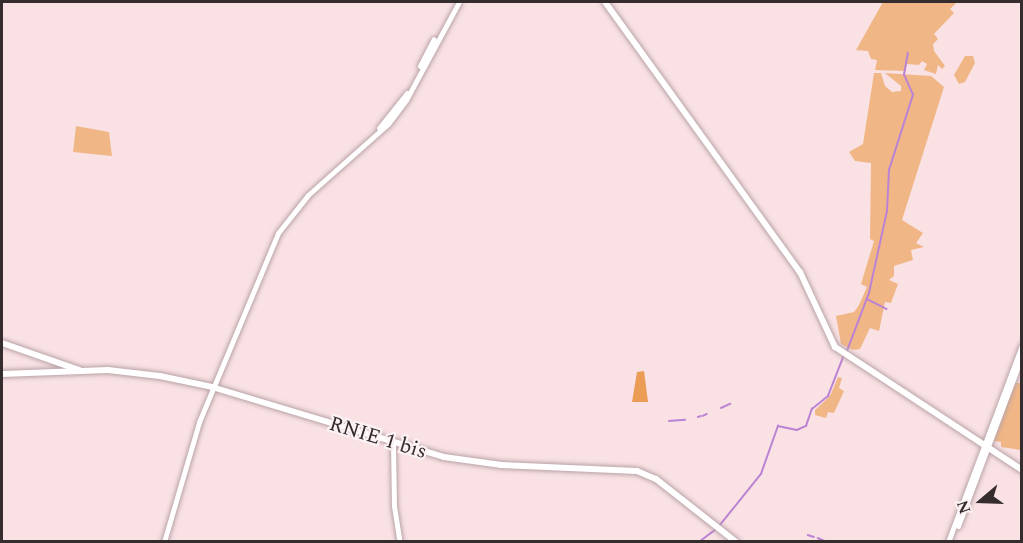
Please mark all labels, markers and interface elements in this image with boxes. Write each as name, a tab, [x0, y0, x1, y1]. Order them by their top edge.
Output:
street label: RNIE 1 bis	[326, 411, 430, 465]
north arrow	[951, 471, 1011, 531]
text: N	[951, 497, 977, 517]

